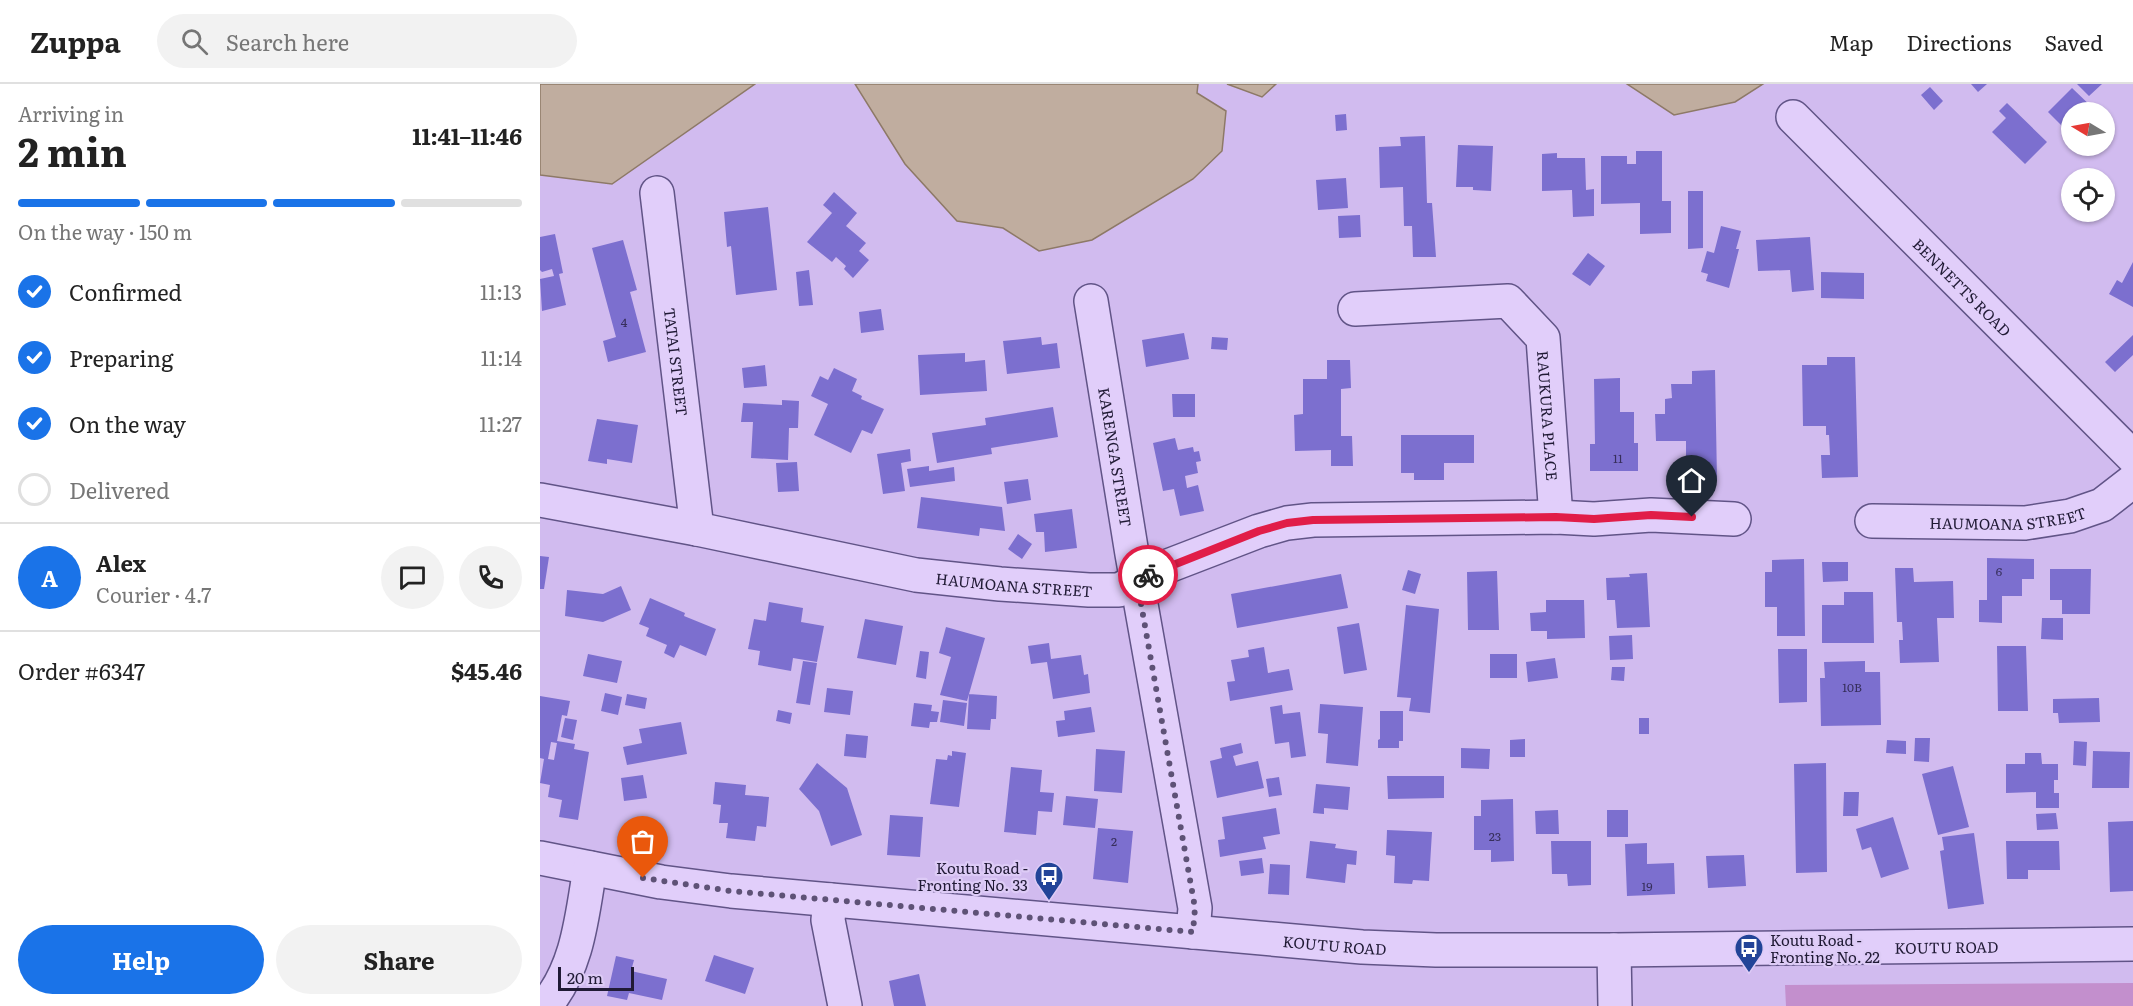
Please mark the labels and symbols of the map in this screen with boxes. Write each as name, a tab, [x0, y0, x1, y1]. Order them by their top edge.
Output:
north arrow	[2061, 102, 2115, 156]
street label: BENNETTS ROAD	[1908, 232, 2017, 341]
street label: TATAI STREET	[659, 306, 695, 417]
house number: 4	[621, 313, 628, 331]
street label: RAUKURA PLACE	[1532, 350, 1565, 482]
street label: KARENGA STREET	[1094, 386, 1139, 528]
house number: 11	[1613, 449, 1623, 467]
pin	[1666, 455, 1717, 517]
street label: HAUMOANA STREET	[1929, 500, 2089, 535]
courier	[1118, 545, 1178, 605]
house number: 6	[1996, 562, 2003, 580]
street label: HAUMOANA STREET	[935, 566, 1093, 602]
house number: 10B	[1842, 678, 1862, 696]
pin	[617, 816, 668, 878]
house number: 23	[1489, 827, 1501, 845]
house number: 2	[1111, 832, 1117, 850]
place label: Koutu Road - Fronting No. 33	[917, 856, 1028, 896]
bus stop icon: Koutu Road - Fronting No. 33	[1033, 860, 1065, 902]
house number: 19	[1641, 877, 1653, 895]
place label: Koutu Road - Fronting No. 22	[1770, 928, 1880, 968]
street label: KOUTU ROAD	[1282, 929, 1387, 959]
bus stop icon: Koutu Road - Fronting No. 22	[1733, 932, 1765, 974]
street label: KOUTU ROAD	[1894, 934, 1999, 958]
scale bar	[558, 964, 634, 992]

